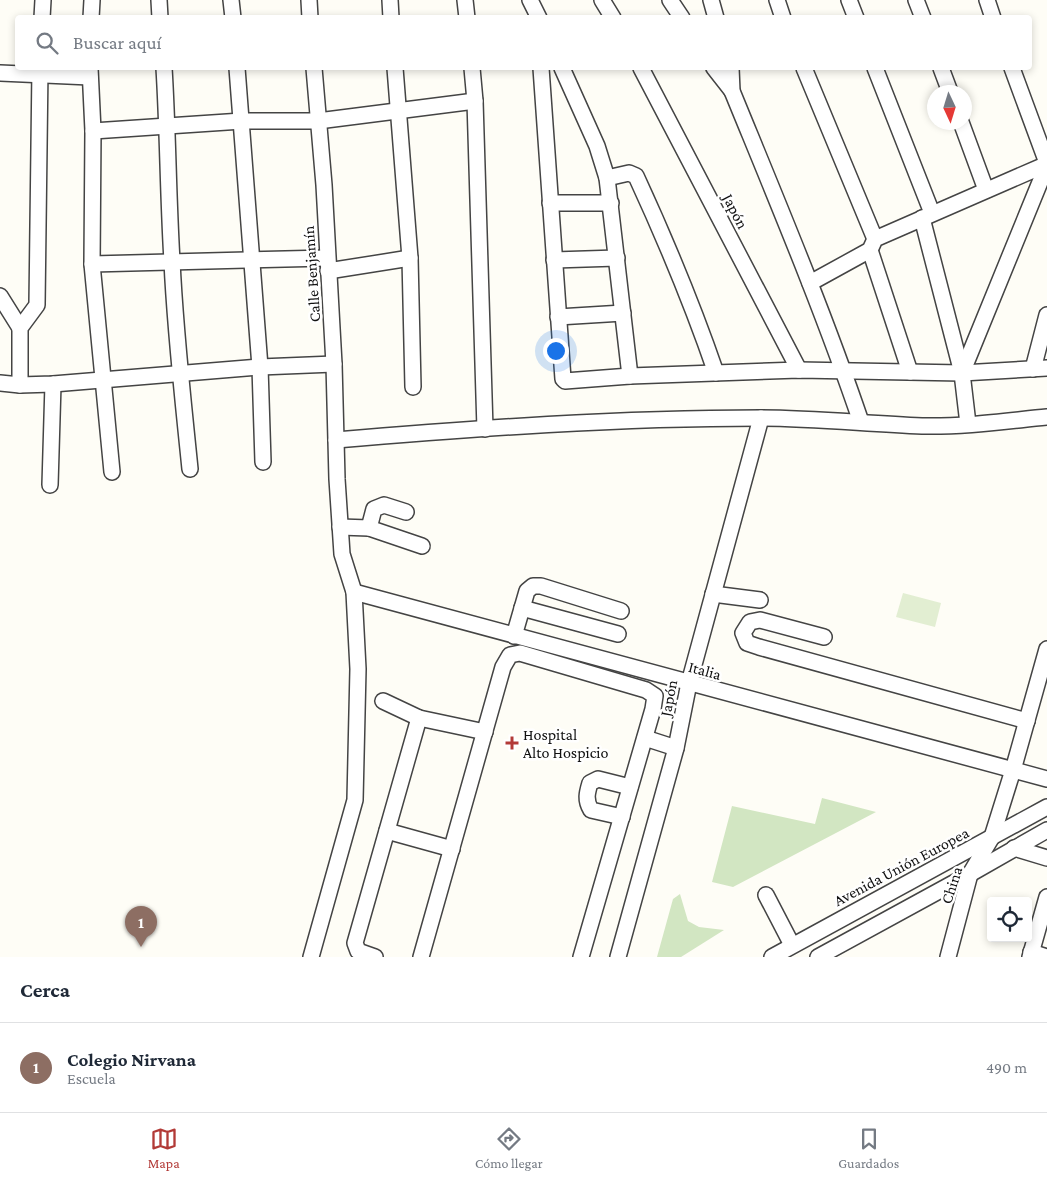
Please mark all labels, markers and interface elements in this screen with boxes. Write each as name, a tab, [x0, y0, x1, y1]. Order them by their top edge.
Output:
search box	[15, 15, 1032, 70]
icon: search	[33, 29, 61, 57]
text: Buscar aquí	[73, 32, 162, 53]
north arrow	[927, 85, 972, 130]
street label: Japón	[718, 189, 752, 232]
street label: Calle Benjamín	[300, 225, 324, 323]
your location	[543, 338, 569, 364]
street label: Italia	[687, 658, 724, 683]
street label: Japón	[656, 678, 681, 720]
place label: Hospital Alto Hospicio	[523, 726, 609, 762]
marker: Hospital Alto Hospicio	[505, 736, 519, 750]
street label: Avenida Unión Europea	[831, 823, 973, 910]
street label: China	[937, 864, 966, 906]
map controls	[987, 897, 1032, 942]
button: locate	[987, 897, 1032, 942]
pin: 1	[125, 906, 157, 947]
text: Cerca	[20, 978, 70, 1002]
text: Colegio Nirvana	[67, 1049, 196, 1070]
text: 1	[33, 1059, 39, 1076]
text: 490 m	[986, 1059, 1027, 1076]
text: Escuela	[67, 1070, 116, 1087]
tab: Mapa	[148, 1125, 180, 1171]
tab: Cómo llegar	[475, 1125, 543, 1171]
tab: Guardados	[838, 1125, 899, 1171]

